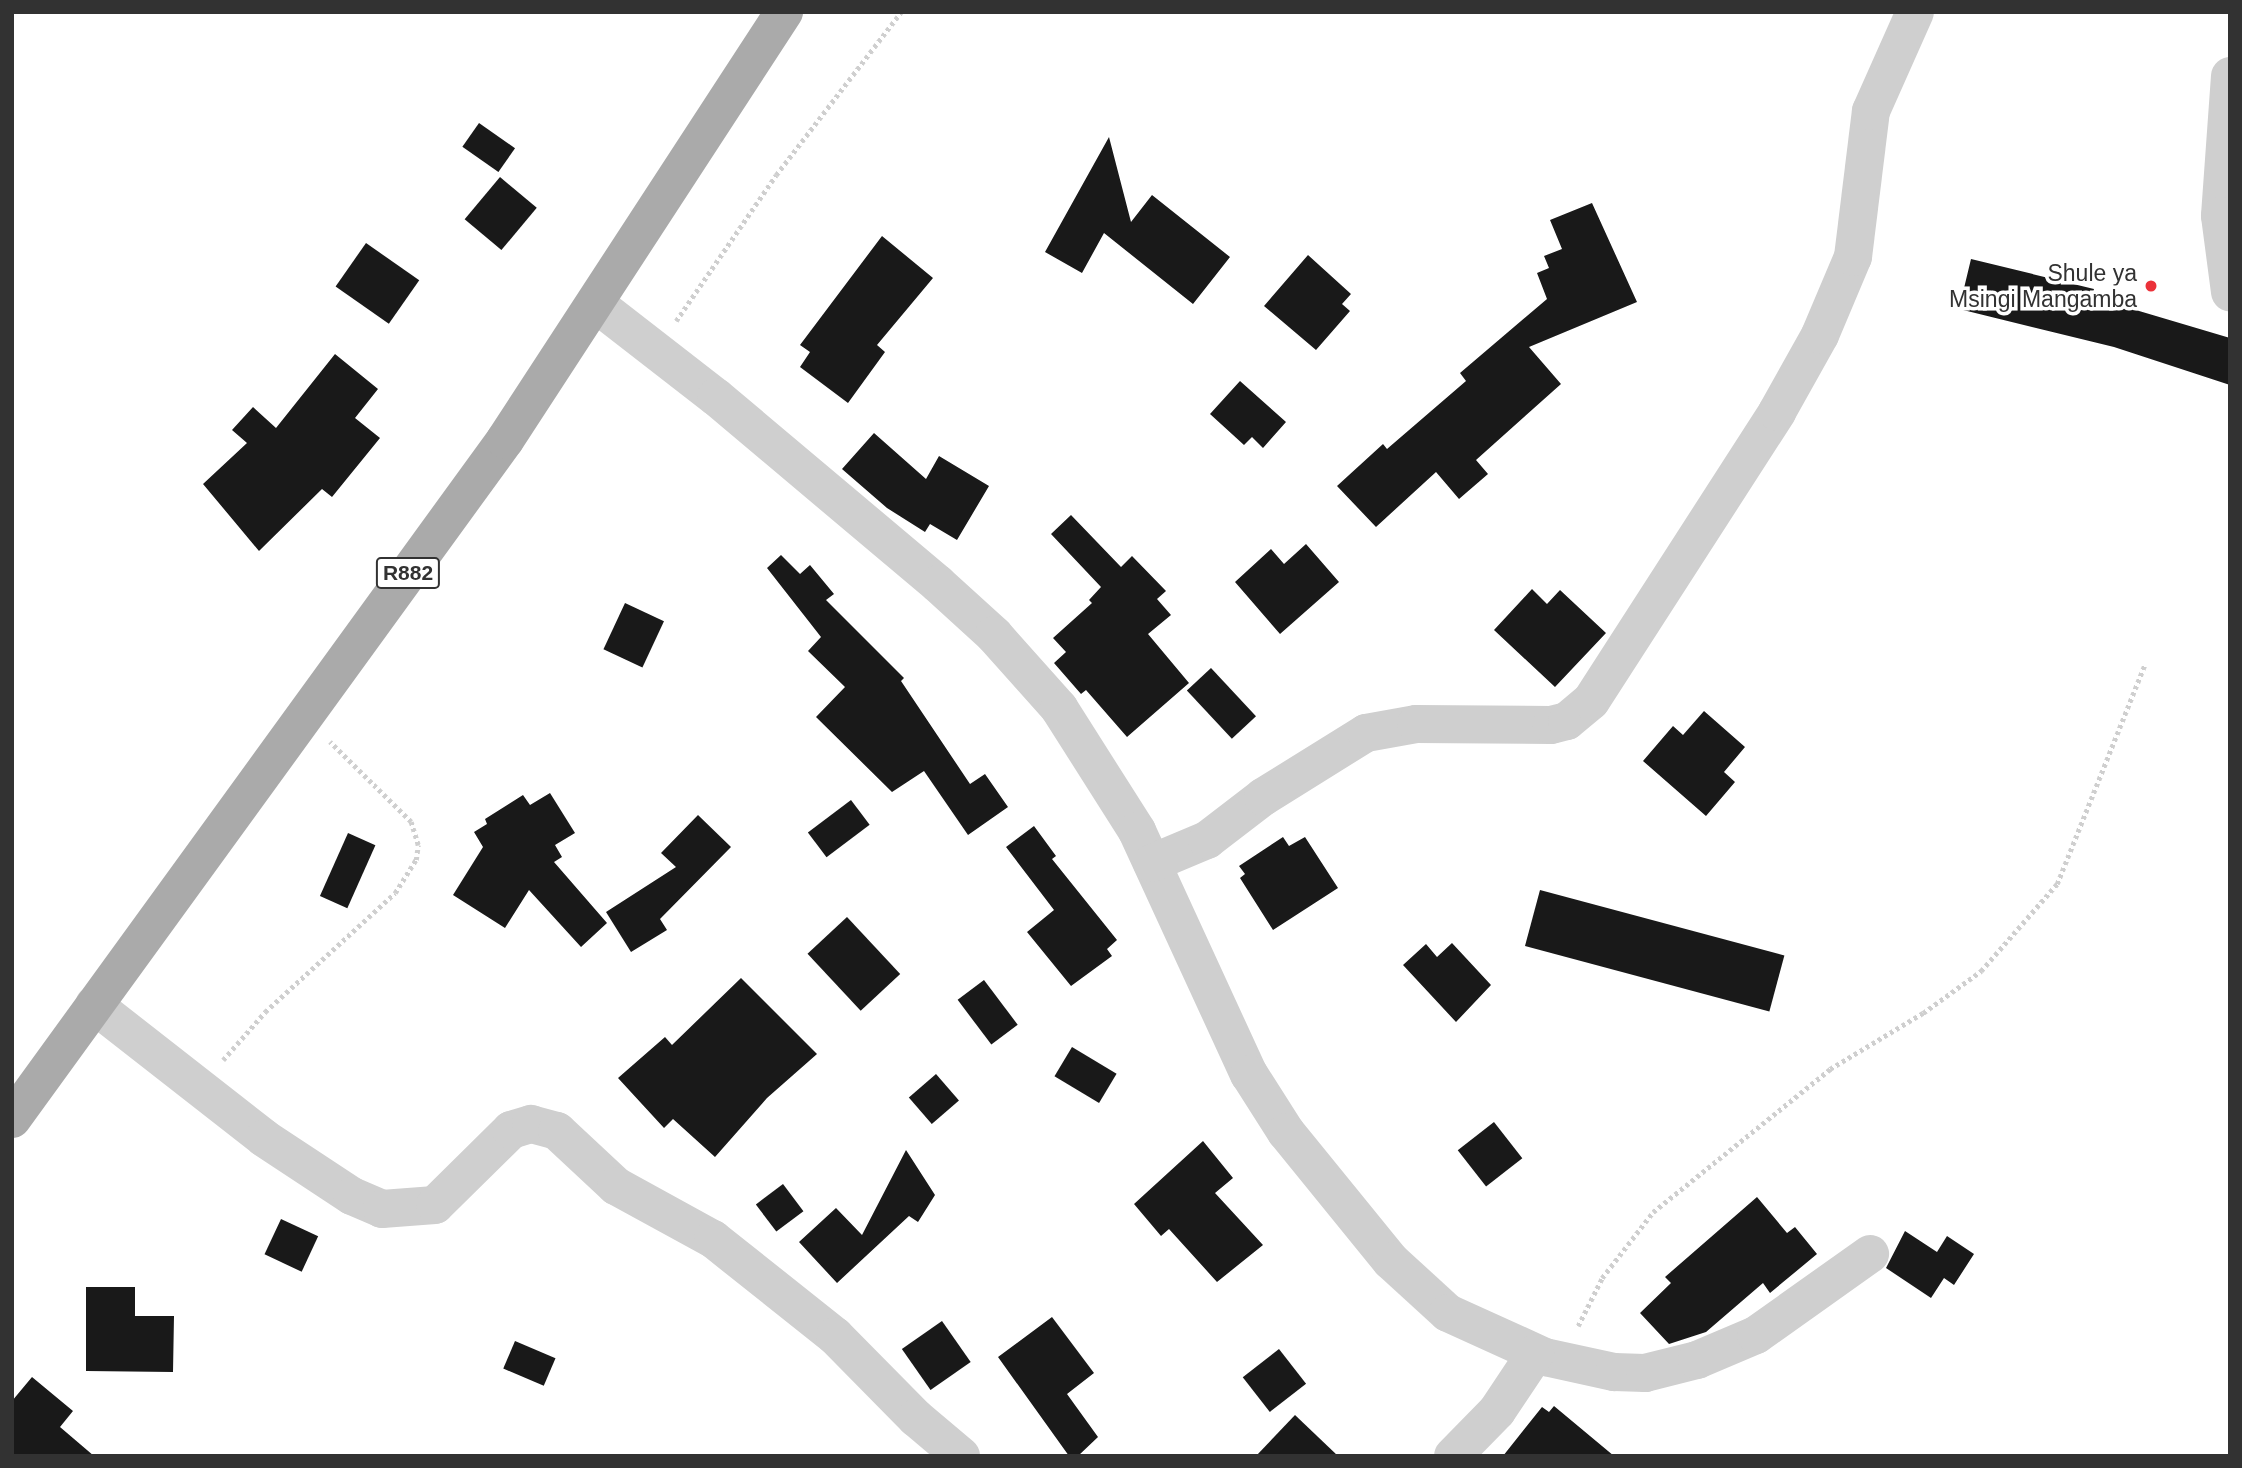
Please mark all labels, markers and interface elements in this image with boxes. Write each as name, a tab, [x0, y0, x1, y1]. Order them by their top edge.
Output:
place label: Shule ya Msingi Mangamba	[1949, 259, 2137, 313]
marker: Shule ya Msingi Mangamba	[2143, 278, 2159, 294]
road number: R882	[375, 556, 441, 590]

